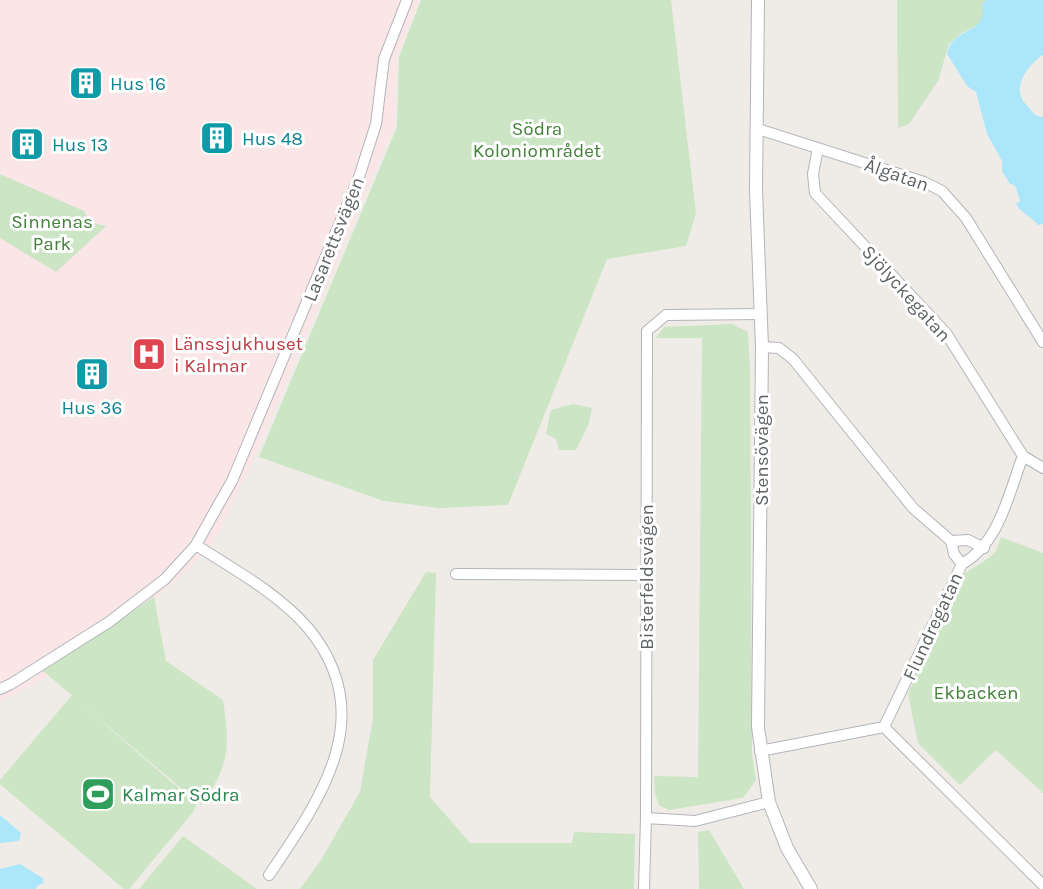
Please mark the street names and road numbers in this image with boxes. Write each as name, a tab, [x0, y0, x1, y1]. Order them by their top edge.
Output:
street label: Ålgatan	[862, 154, 932, 196]
street label: Lasarettsvägen	[299, 174, 369, 305]
street label: Sjölyckegatan	[857, 241, 955, 347]
street label: Stensövägen	[751, 394, 773, 506]
street label: Bisterfeldsvägen	[636, 504, 658, 650]
street label: Flundregatan	[898, 569, 967, 684]

